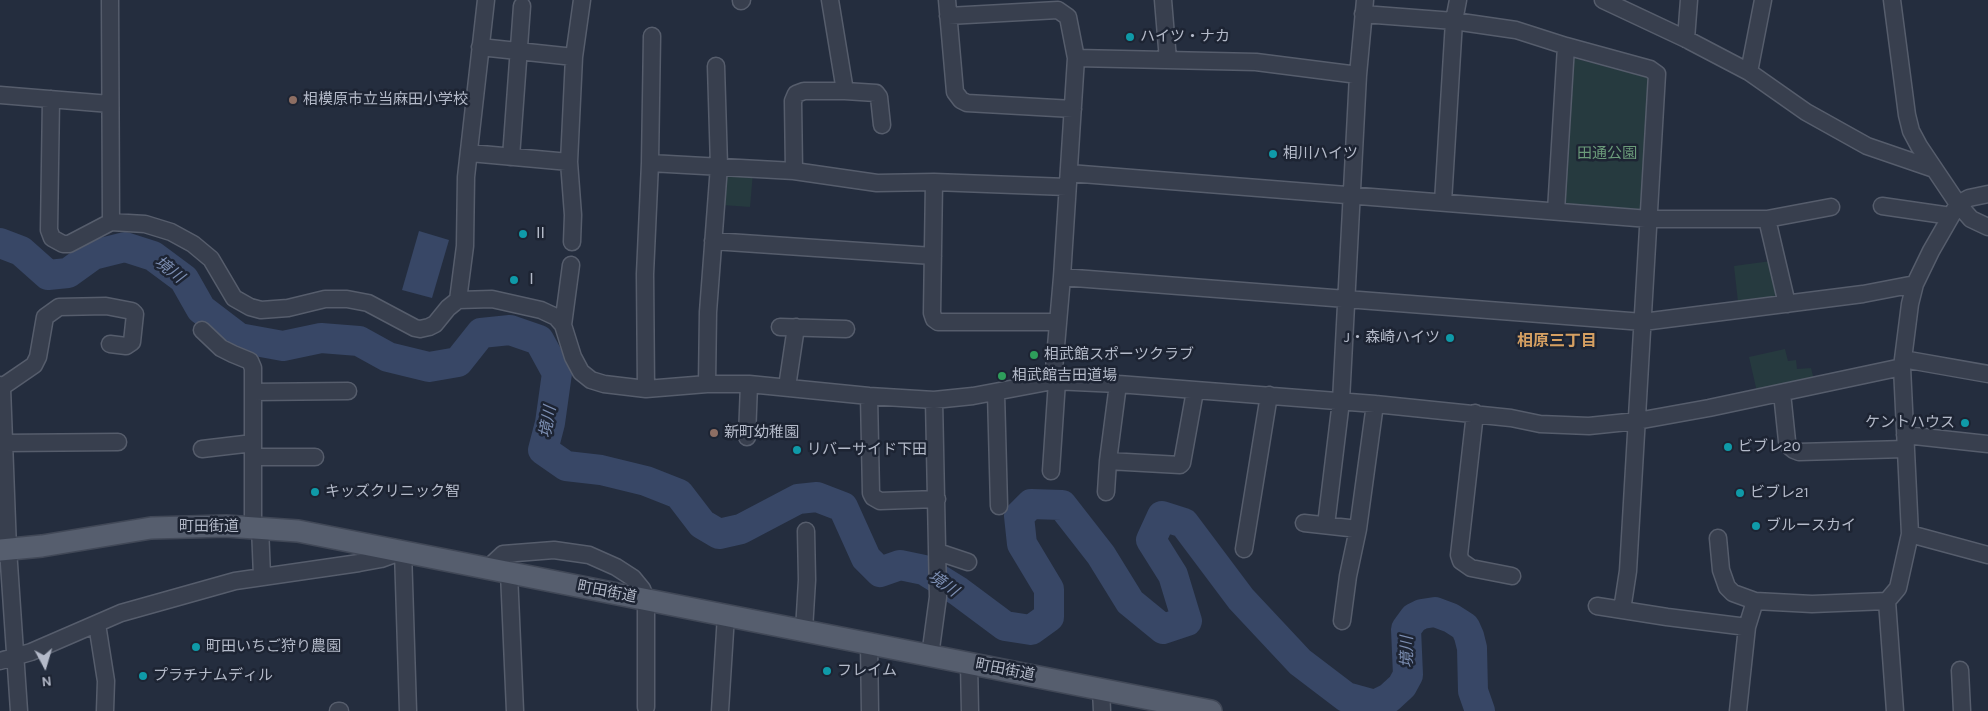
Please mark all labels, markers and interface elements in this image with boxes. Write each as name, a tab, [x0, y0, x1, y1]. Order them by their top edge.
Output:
place label: ハイツ・ナカ	[1140, 28, 1230, 46]
marker: ハイツ・ナカ	[1124, 31, 1136, 43]
place label: 相模原市立当麻田小学校	[303, 91, 468, 109]
marker: 相模原市立当麻田小学校	[287, 94, 299, 106]
place label: 相川ハイツ	[1283, 145, 1358, 163]
park label: 田通公園	[1577, 145, 1637, 163]
marker: 相川ハイツ	[1267, 148, 1279, 160]
place label: Ⅱ	[533, 225, 548, 243]
marker: Ⅱ	[517, 228, 529, 240]
water label: 境川	[150, 253, 188, 287]
place label: Ⅰ	[524, 271, 539, 289]
marker: Ⅰ	[508, 274, 520, 286]
place label: J・森崎ハイツ	[1344, 329, 1440, 347]
district label: 相原三丁目	[1517, 331, 1597, 351]
marker: J・森崎ハイツ	[1444, 332, 1456, 344]
place label: 相武館スポーツクラブ	[1044, 346, 1194, 364]
marker: 相武館スポーツクラブ	[1028, 349, 1040, 361]
place label: 相武館吉田道場	[1012, 367, 1117, 385]
marker: 相武館吉田道場	[996, 370, 1008, 382]
water label: 境川	[536, 405, 560, 439]
place label: ケントハウス	[1865, 414, 1955, 432]
marker: ケントハウス	[1959, 417, 1971, 429]
place label: 新町幼稚園	[724, 424, 799, 442]
marker: 新町幼稚園	[708, 427, 720, 439]
place label: ビブレ20	[1738, 438, 1801, 456]
place label: リバーサイド下田	[807, 441, 927, 459]
marker: ビブレ20	[1722, 441, 1734, 453]
marker: リバーサイド下田	[791, 444, 803, 456]
place label: キッズクリニック智	[325, 483, 460, 501]
place label: ビブレ21	[1750, 484, 1809, 502]
marker: キッズクリニック智	[309, 486, 321, 498]
marker: ビブレ21	[1734, 487, 1746, 499]
place label: ブルースカイ	[1766, 517, 1856, 535]
street label: 町田街道	[179, 518, 239, 536]
marker: ブルースカイ	[1750, 520, 1762, 532]
water label: 境川	[924, 567, 962, 601]
street label: 町田街道	[576, 577, 638, 607]
water label: 境川	[1397, 636, 1417, 668]
place label: 町田いちご狩り農園	[206, 638, 341, 656]
north arrow	[20, 641, 70, 691]
marker: 町田いちご狩り農園	[190, 641, 202, 653]
street label: 町田街道	[974, 655, 1036, 685]
place label: フレイム	[837, 662, 897, 680]
marker: フレイム	[821, 665, 833, 677]
place label: プラチナムディル	[153, 667, 273, 685]
marker: プラチナムディル	[137, 670, 149, 682]
text: N	[41, 672, 53, 690]

